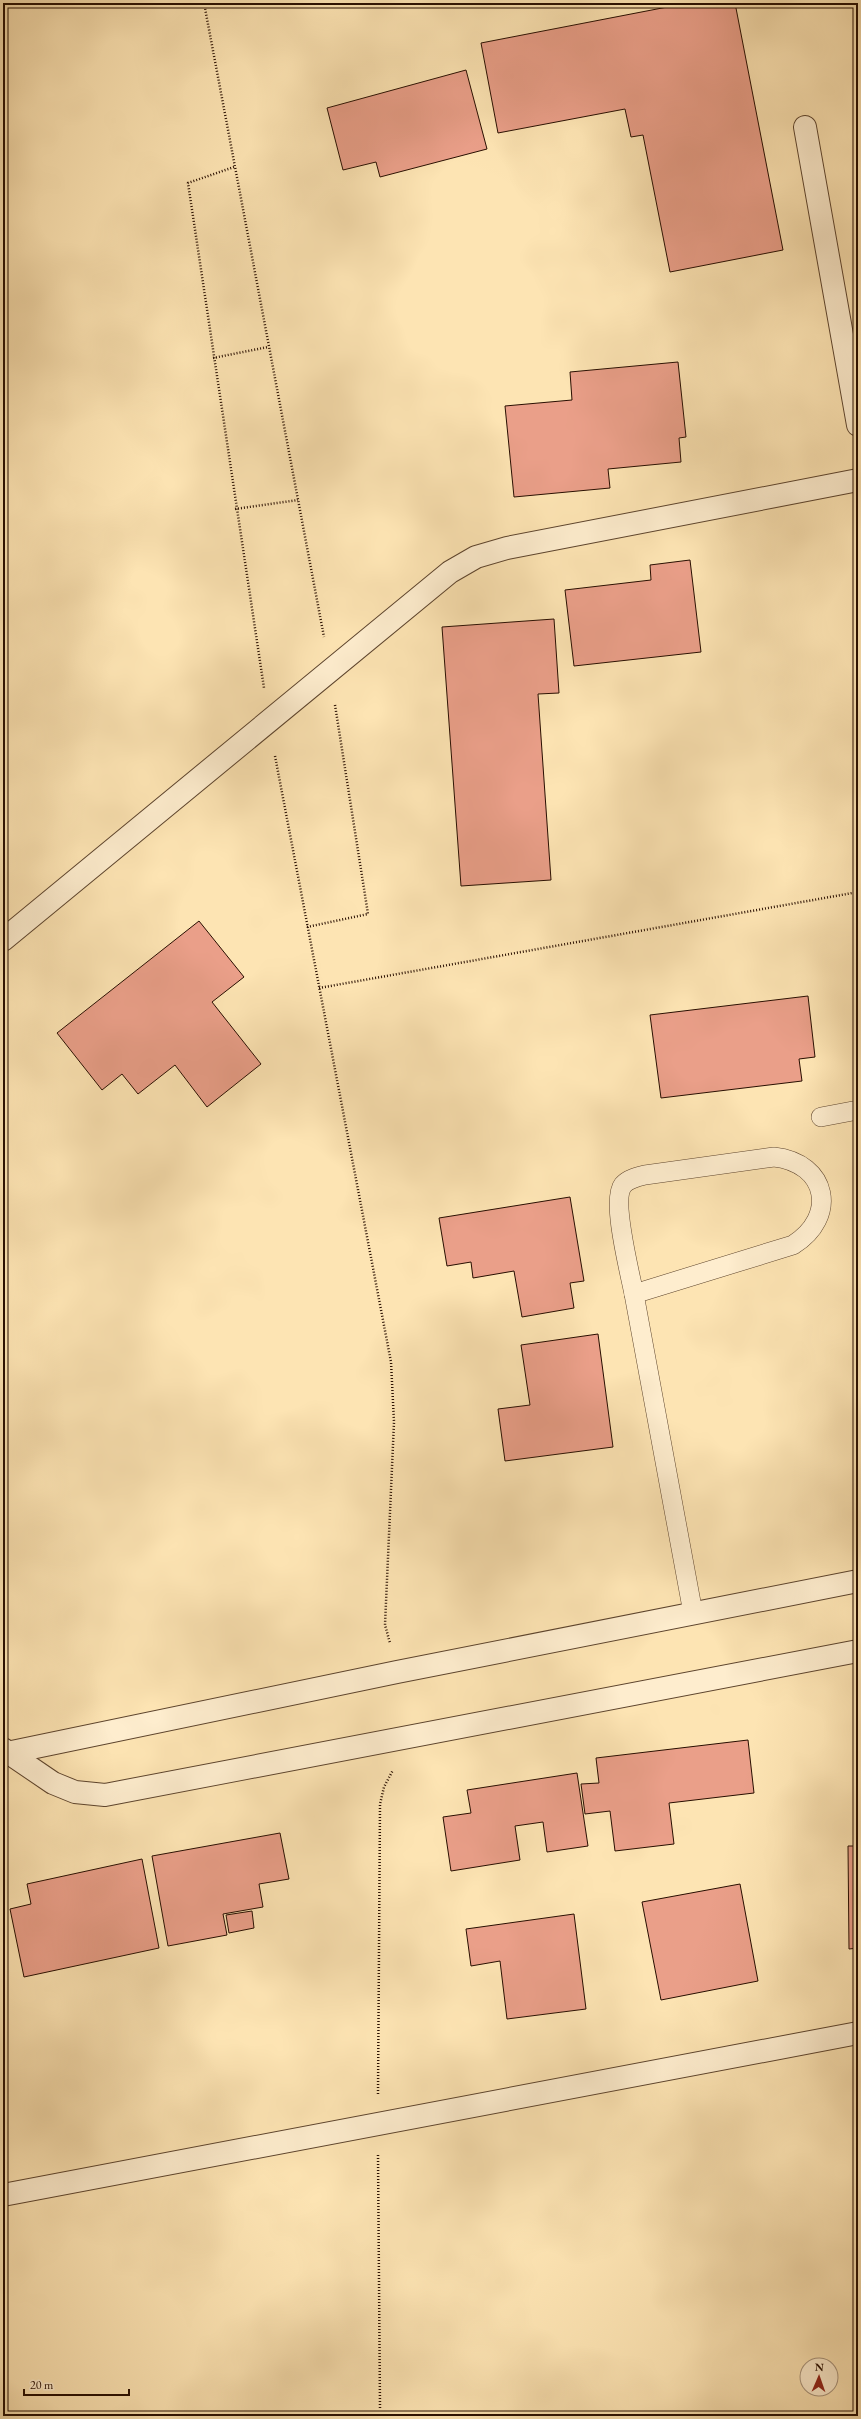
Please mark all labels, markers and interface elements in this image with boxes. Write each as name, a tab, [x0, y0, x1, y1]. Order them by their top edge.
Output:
north arrow	[799, 2357, 839, 2397]
text: N	[815, 2360, 824, 2374]
scale bar	[24, 2371, 129, 2397]
text: 20 m	[30, 2377, 54, 2393]

